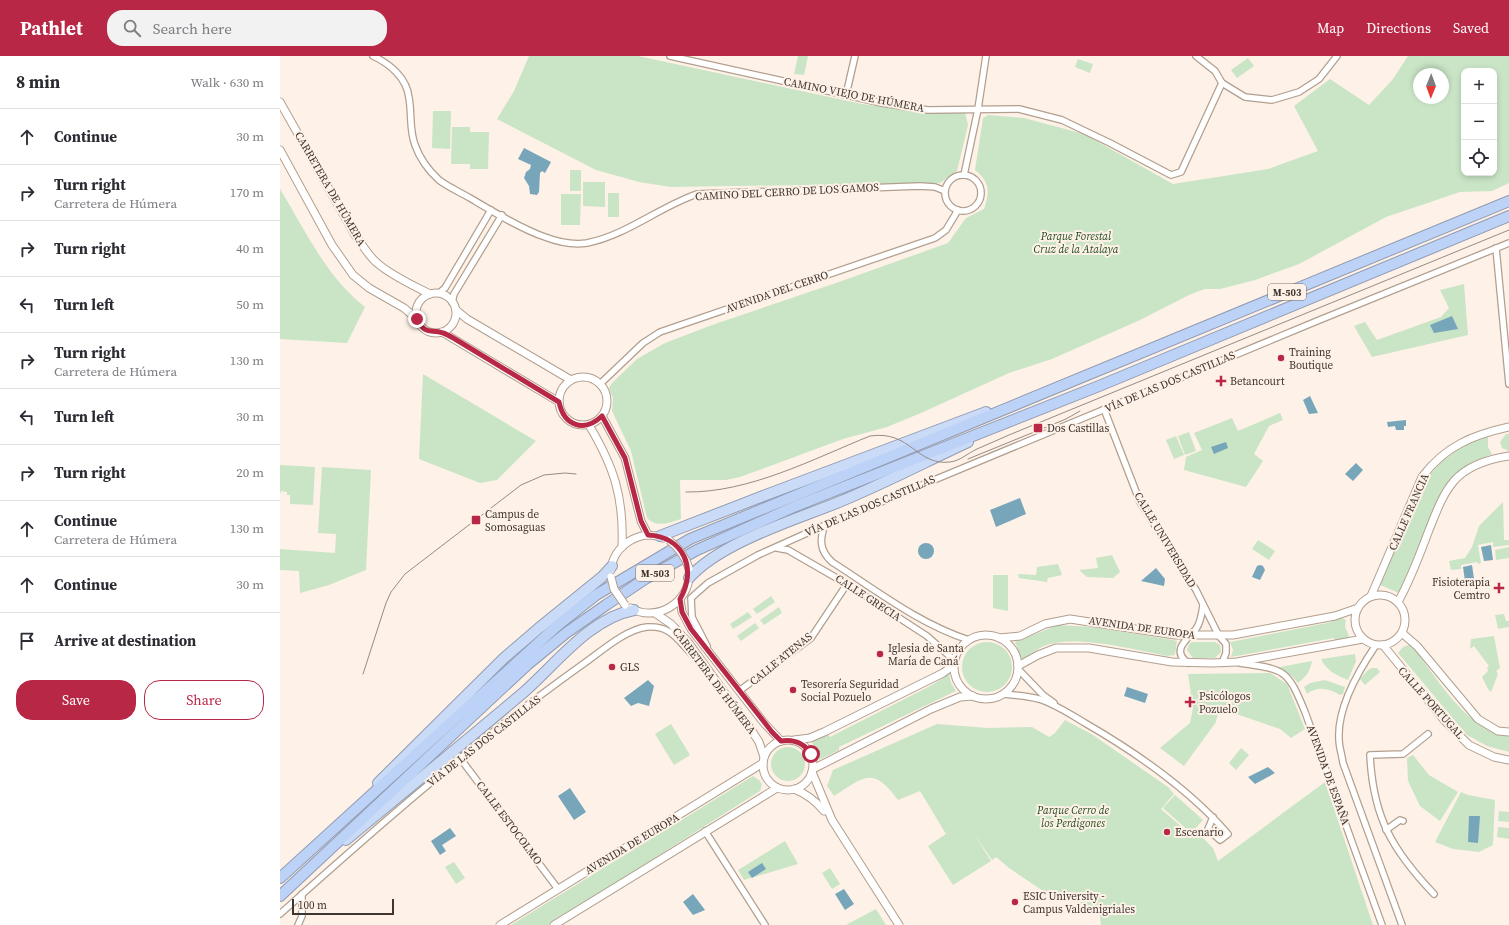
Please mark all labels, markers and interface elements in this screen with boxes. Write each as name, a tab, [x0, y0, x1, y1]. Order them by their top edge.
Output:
search box	[107, 10, 387, 46]
text: Pathlet	[20, 15, 83, 41]
icon: search	[121, 17, 143, 39]
text: Search here	[153, 18, 232, 39]
text: Map	[1317, 18, 1344, 38]
text: Directions	[1366, 18, 1431, 38]
text: Saved	[1453, 18, 1489, 38]
north arrow	[1413, 68, 1449, 104]
map controls	[1461, 68, 1497, 176]
button: +	[1461, 68, 1497, 104]
text: 8 min	[16, 70, 60, 94]
text: Walk · 630 m	[191, 74, 264, 91]
street label: CAMINO VIEJO DE HÚMERA	[782, 74, 926, 116]
button: −	[1461, 104, 1497, 140]
icon: ahead	[16, 126, 38, 148]
text: Continue	[54, 126, 117, 147]
text: 30 m	[236, 128, 264, 145]
street label: CARRETERA DE HÚMERA	[291, 129, 369, 250]
button: locate	[1461, 140, 1497, 176]
text: Turn right	[54, 174, 126, 195]
street label: CAMINO DEL CERRO DE LOS GAMOS	[695, 180, 880, 204]
icon: right	[16, 182, 38, 204]
text: 170 m	[230, 184, 264, 201]
text: Carretera de Húmera	[54, 195, 177, 212]
park label: Parque Forestal Cruz de la Atalaya	[1034, 229, 1119, 257]
icon: right	[16, 238, 38, 260]
text: Turn right	[54, 238, 126, 259]
text: 40 m	[236, 240, 264, 257]
street label: AVENIDA DEL CERRO	[724, 267, 831, 317]
road number: M-503	[1268, 284, 1306, 300]
icon: left	[16, 294, 38, 316]
text: Turn left	[54, 294, 114, 315]
text: 50 m	[236, 296, 264, 313]
route end	[408, 310, 426, 328]
text: Turn right	[54, 342, 126, 363]
place label: Training Boutique	[1289, 345, 1334, 373]
street label: VÍA DE LAS DOS CASTILLAS	[1102, 348, 1238, 416]
icon: right	[16, 350, 38, 372]
text: 130 m	[230, 352, 264, 369]
marker: Training Boutique	[1276, 353, 1286, 363]
text: Carretera de Húmera	[54, 363, 177, 380]
place label: Betancourt	[1230, 374, 1285, 389]
marker: Betancourt	[1215, 375, 1227, 387]
icon: left	[16, 406, 38, 428]
text: Turn left	[54, 406, 114, 427]
text: 30 m	[236, 408, 264, 425]
place label: Dos Castillas	[1047, 421, 1109, 436]
marker: Dos Castillas	[1032, 422, 1044, 434]
icon: right	[16, 462, 38, 484]
text: Turn right	[54, 462, 126, 483]
text: 20 m	[236, 464, 264, 481]
street label: CALLE FRANCIA	[1385, 470, 1433, 553]
street label: VÍA DE LAS DOS CASTILLAS	[802, 472, 938, 540]
street label: CALLE UNIVERSIDAD	[1131, 489, 1200, 591]
place label: Campus de Somosaguas	[485, 507, 546, 535]
text: Continue	[54, 510, 117, 531]
marker: Campus de Somosaguas	[470, 514, 482, 526]
icon: ahead	[16, 518, 38, 540]
text: 130 m	[230, 520, 264, 537]
text: Carretera de Húmera	[54, 531, 177, 548]
road number: M-503	[636, 565, 674, 581]
street label: CALLE GRECIA	[832, 571, 904, 625]
icon: ahead	[16, 574, 38, 596]
text: Continue	[54, 574, 117, 595]
place label: Fisioterapia Cemtro	[1432, 575, 1490, 603]
text: 30 m	[236, 576, 264, 593]
marker: Fisioterapia Cemtro	[1493, 582, 1505, 594]
street label: AVENIDA DE EUROPA	[1088, 613, 1197, 643]
street label: CARRETERA DE HÚMERA	[669, 625, 759, 738]
street label: CALLE ATENAS	[747, 629, 816, 689]
icon: arrive	[16, 630, 38, 652]
text: Arrive at destination	[54, 630, 196, 651]
place label: Iglesia de Santa María de Caná	[888, 641, 964, 669]
marker: Iglesia de Santa María de Caná	[875, 649, 885, 659]
place label: GLS	[620, 660, 640, 675]
marker: GLS	[607, 662, 617, 672]
street label: CALLE PORTUGAL	[1395, 664, 1468, 743]
place label: Tesorería Seguridad Social Pozuelo	[801, 677, 900, 705]
button: Save	[16, 680, 136, 720]
button: Share	[144, 680, 264, 720]
marker: Tesorería Seguridad Social Pozuelo	[788, 685, 798, 695]
place label: Psicólogos Pozuelo	[1199, 689, 1251, 717]
street label: VÍA DE LAS DOS CASTILLAS	[424, 692, 544, 790]
marker: Psicólogos Pozuelo	[1184, 696, 1196, 708]
street label: AVENIDA DE ESPAÑA	[1303, 723, 1353, 828]
route start	[802, 745, 820, 763]
street label: CALLE ESTOCOLMO	[473, 778, 545, 868]
park label: Parque Cerro de los Perdigones	[1036, 803, 1110, 831]
street label: AVENIDA DE EUROPA	[582, 810, 683, 878]
place label: Escenario	[1175, 825, 1224, 840]
marker: Escenario	[1162, 827, 1172, 837]
place label: ESIC University - Campus Valdenigriales	[1023, 889, 1135, 917]
scale bar	[292, 897, 394, 916]
marker: ESIC University - Campus Valdenigriales	[1010, 897, 1020, 907]
text: 100 m	[298, 898, 327, 913]

